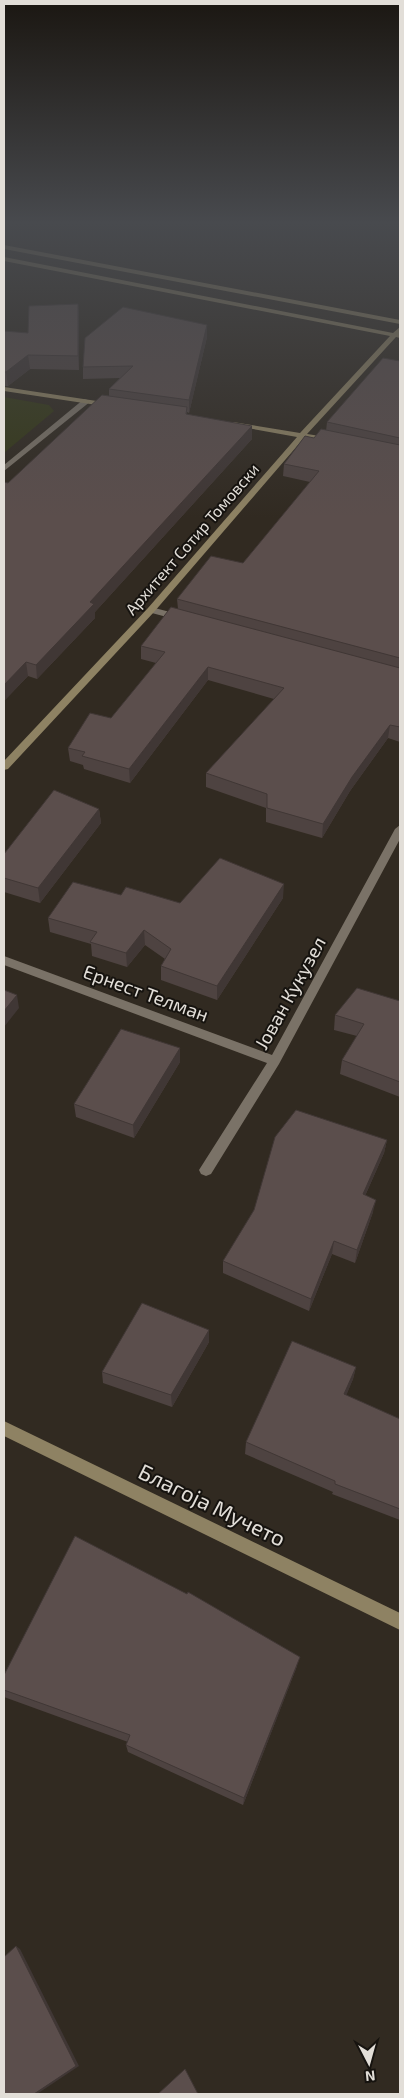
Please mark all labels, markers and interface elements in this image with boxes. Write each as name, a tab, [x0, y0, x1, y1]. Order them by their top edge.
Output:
street label: Архитект Сотир Томовски	[121, 459, 262, 618]
street label: Јован Кукузел	[249, 932, 331, 1054]
street label: Ернест Телман	[80, 959, 212, 1026]
street label: Благоја Мучето	[134, 1457, 290, 1552]
north arrow	[344, 2038, 394, 2088]
text: N	[364, 2067, 376, 2085]

